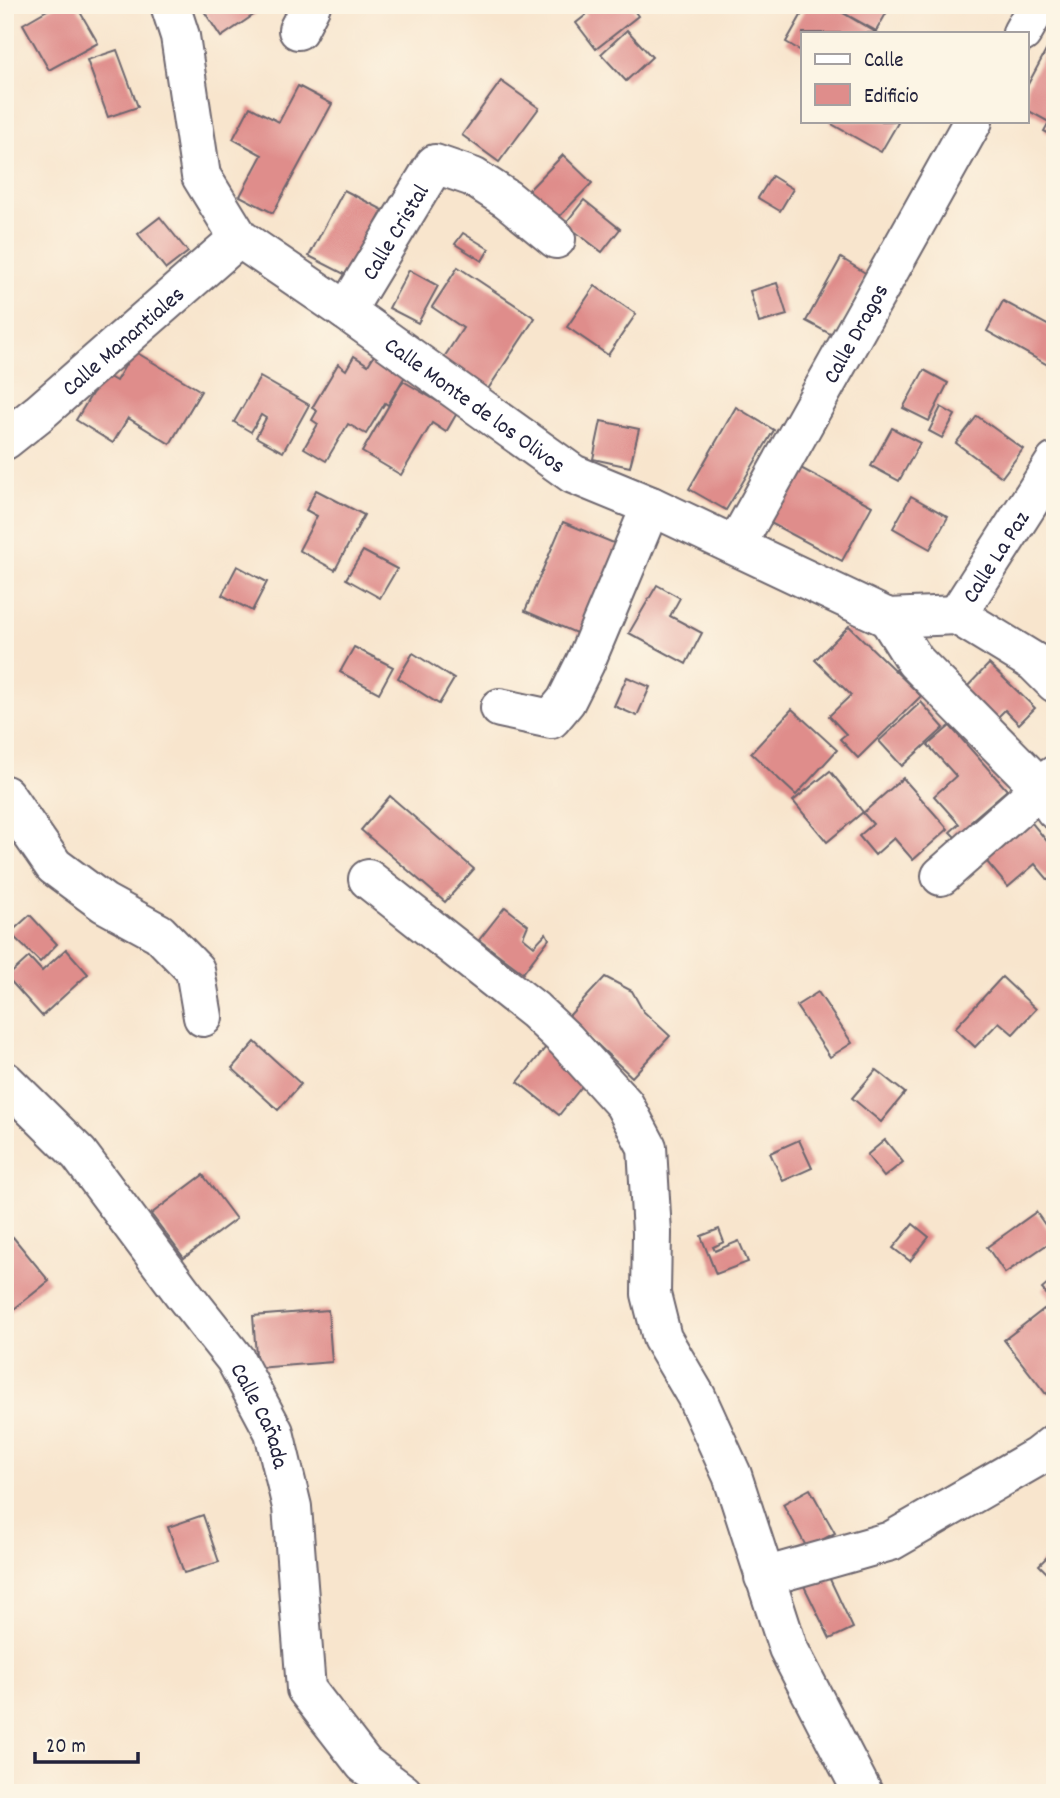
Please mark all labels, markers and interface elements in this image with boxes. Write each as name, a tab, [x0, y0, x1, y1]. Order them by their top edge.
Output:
legend	[801, 32, 1028, 122]
text: Calle	[864, 47, 903, 77]
text: Edificio	[864, 83, 919, 113]
street label: Calle Cristal	[355, 178, 439, 288]
street label: Calle Dragos	[816, 279, 899, 391]
street label: Calle Manantiales	[56, 280, 193, 406]
street label: Calle Monte de los Olivos	[376, 330, 571, 483]
street label: Calle La Paz	[956, 505, 1040, 611]
street label: Calle Cañada	[220, 1358, 295, 1473]
scale bar	[35, 1721, 138, 1765]
text: 20 m	[46, 1733, 86, 1763]

